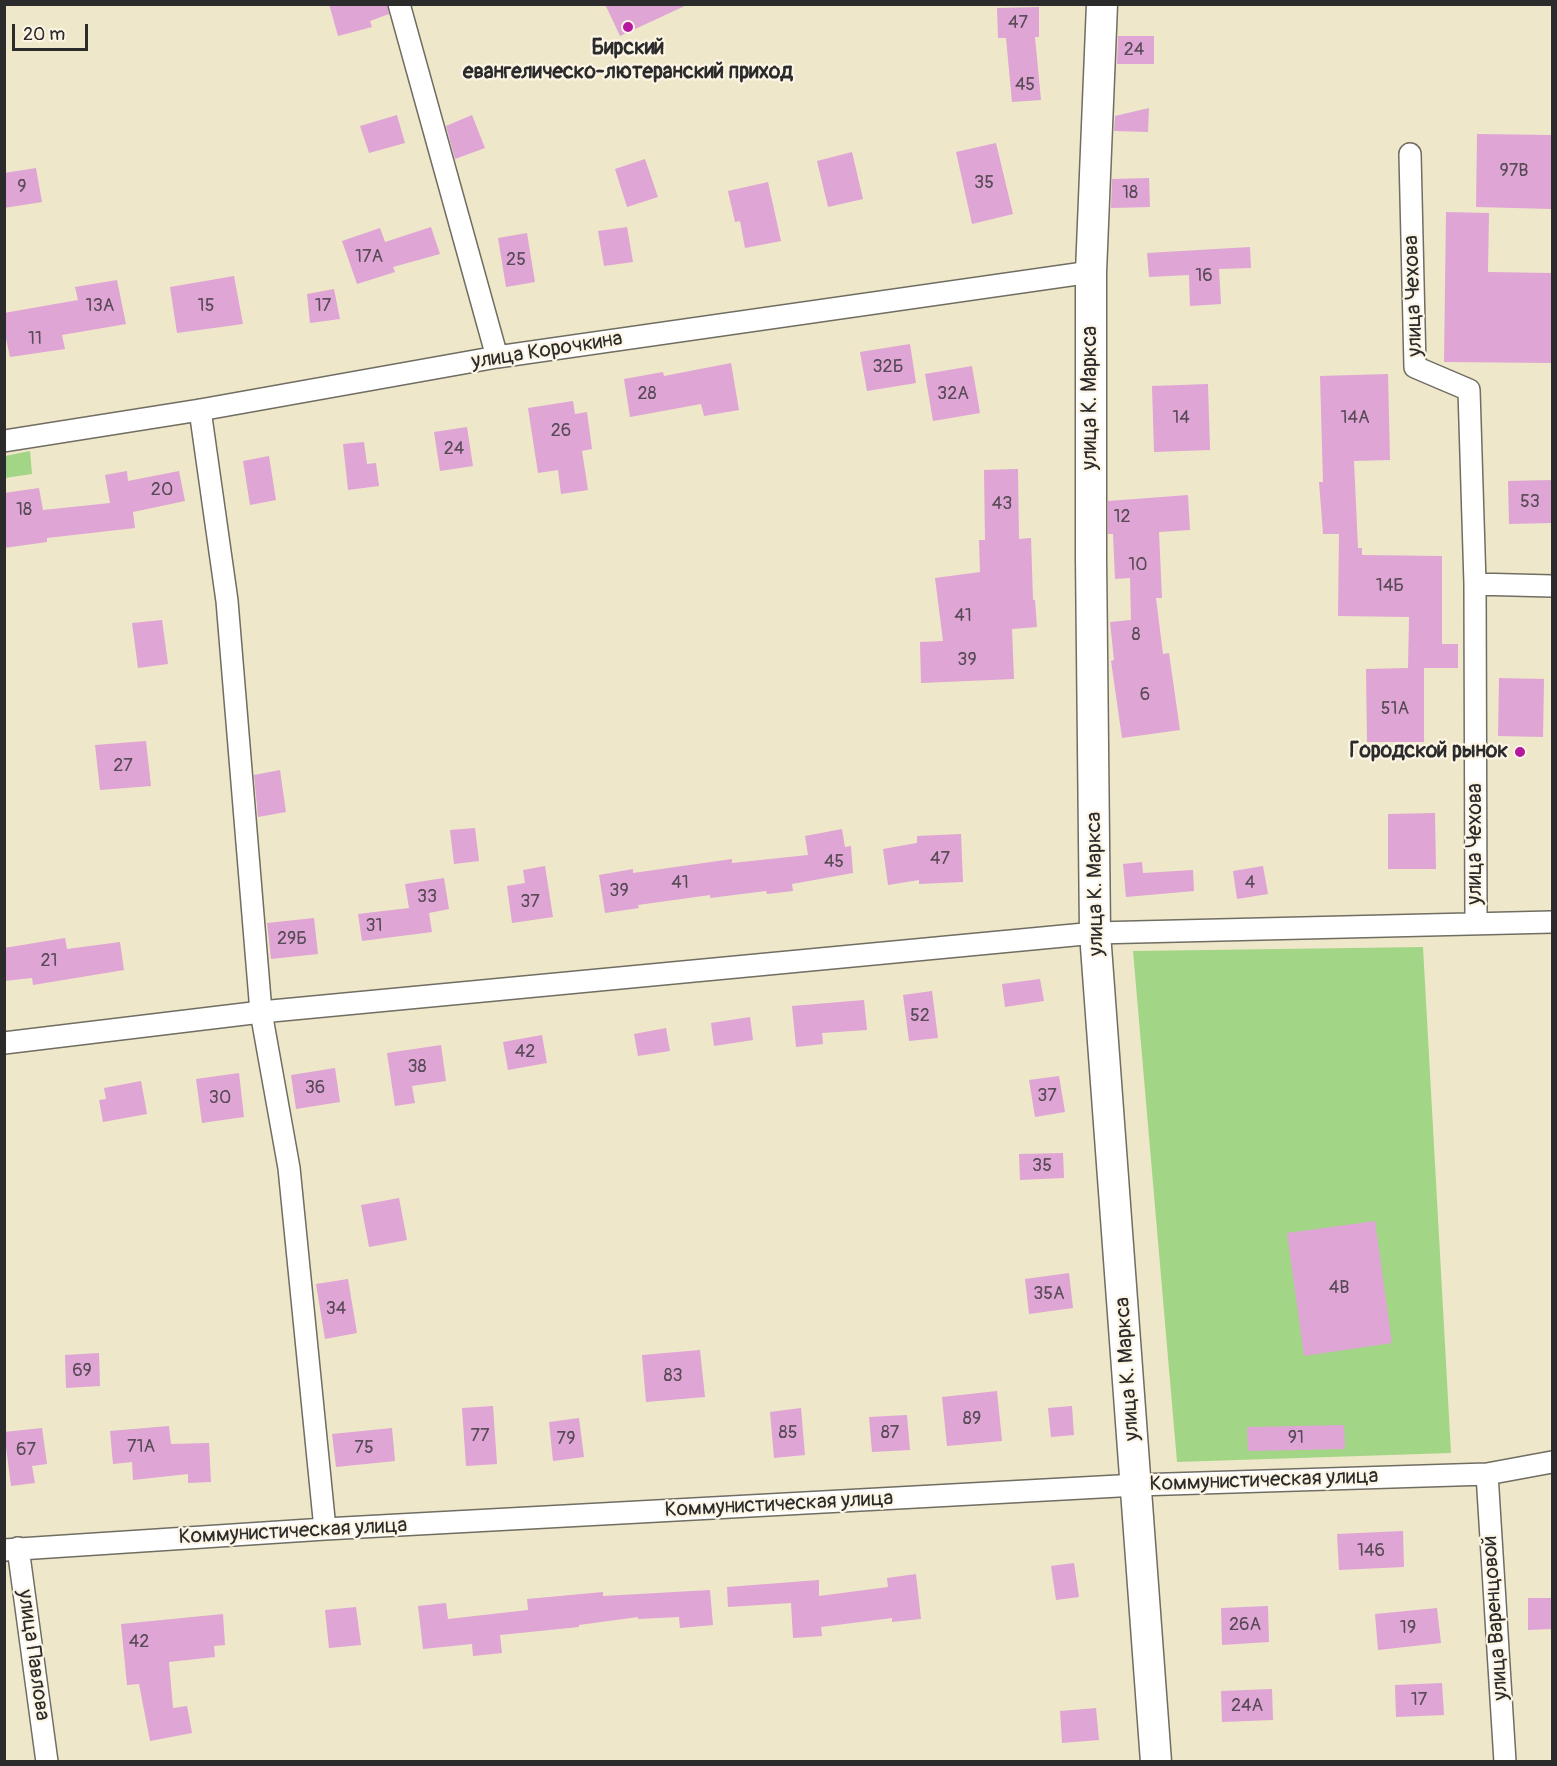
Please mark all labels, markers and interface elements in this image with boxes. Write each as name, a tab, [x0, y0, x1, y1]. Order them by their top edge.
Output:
scale bar	[15, 12, 92, 50]
house number: 47	[1008, 12, 1028, 34]
marker: Бирский евангелическо-лютеранский приход	[621, 20, 635, 34]
text: 20 m	[23, 23, 65, 46]
place label: Бирский евангелическо-лютеранский приход	[463, 36, 793, 86]
house number: 24	[1124, 39, 1144, 61]
house number: 45	[1015, 74, 1035, 96]
house number: 97В	[1500, 160, 1528, 182]
house number: 35	[974, 172, 994, 194]
house number: 9	[17, 176, 27, 198]
house number: 18	[1122, 182, 1138, 204]
street label: улица Чехова	[1399, 235, 1429, 357]
house number: 17А	[355, 246, 383, 268]
house number: 25	[506, 249, 526, 271]
house number: 16	[1195, 265, 1213, 287]
house number: 13А	[86, 295, 114, 317]
house number: 15	[198, 295, 214, 317]
house number: 17	[315, 295, 331, 317]
street label: улица К. Маркса	[1078, 326, 1104, 470]
street label: улица Корочкина	[470, 327, 624, 375]
house number: 11	[28, 328, 42, 350]
house number: 32Б	[873, 356, 903, 378]
house number: 28	[637, 383, 657, 405]
house number: 32А	[937, 383, 969, 405]
house number: 14	[1172, 407, 1190, 429]
house number: 14А	[1340, 407, 1370, 429]
house number: 26	[551, 420, 571, 442]
house number: 24	[444, 438, 464, 460]
house number: 20	[151, 479, 173, 501]
house number: 53	[1520, 491, 1540, 513]
house number: 43	[992, 493, 1012, 515]
house number: 18	[16, 499, 32, 521]
house number: 12	[1113, 506, 1131, 528]
house number: 10	[1128, 554, 1148, 576]
house number: 14Б	[1376, 575, 1404, 597]
house number: 41	[954, 605, 972, 627]
house number: 8	[1131, 624, 1141, 646]
house number: 39	[957, 649, 977, 671]
house number: 6	[1140, 684, 1150, 706]
house number: 51А	[1381, 698, 1409, 720]
place label: Городской рынок	[1349, 739, 1508, 765]
marker: Городской рынок	[1513, 745, 1527, 759]
house number: 27	[113, 755, 133, 777]
street label: улица Чехова	[1463, 783, 1489, 905]
street label: улица К. Маркса	[1082, 812, 1110, 956]
house number: 47	[930, 848, 950, 870]
house number: 45	[824, 851, 844, 873]
house number: 41	[671, 872, 689, 894]
house number: 4	[1245, 872, 1255, 894]
house number: 39	[609, 880, 629, 902]
house number: 33	[417, 886, 437, 908]
house number: 37	[520, 891, 540, 913]
house number: 31	[365, 915, 383, 937]
house number: 29Б	[277, 928, 307, 950]
house number: 21	[40, 950, 58, 972]
house number: 52	[910, 1005, 930, 1027]
house number: 42	[515, 1041, 535, 1063]
house number: 38	[407, 1056, 427, 1078]
house number: 36	[305, 1077, 325, 1099]
house number: 37	[1037, 1085, 1057, 1107]
house number: 30	[209, 1087, 231, 1109]
house number: 35	[1032, 1155, 1052, 1177]
house number: 4В	[1329, 1277, 1349, 1299]
house number: 35А	[1033, 1283, 1065, 1305]
street label: улица К. Маркса	[1110, 1296, 1146, 1442]
house number: 34	[326, 1298, 346, 1320]
house number: 69	[72, 1360, 92, 1382]
house number: 83	[663, 1365, 683, 1387]
house number: 89	[963, 1408, 981, 1430]
house number: 85	[779, 1422, 797, 1444]
house number: 87	[881, 1422, 899, 1444]
house number: 77	[470, 1425, 490, 1447]
house number: 91	[1288, 1427, 1304, 1449]
house number: 79	[557, 1428, 575, 1450]
house number: 71А	[127, 1436, 155, 1458]
house number: 75	[354, 1437, 374, 1459]
house number: 67	[16, 1439, 36, 1461]
street label: Коммунистическая улица	[1149, 1464, 1379, 1498]
street label: Коммунистическая улица	[664, 1486, 894, 1524]
street label: Коммунистическая улица	[178, 1513, 408, 1551]
street label: улица Варенцовой	[1478, 1535, 1514, 1701]
house number: 146	[1357, 1540, 1385, 1562]
street label: улица Павлова	[11, 1588, 55, 1722]
house number: 26А	[1229, 1614, 1261, 1636]
house number: 19	[1400, 1617, 1416, 1639]
house number: 42	[129, 1631, 149, 1653]
house number: 17	[1411, 1689, 1427, 1711]
house number: 24А	[1231, 1695, 1263, 1717]

